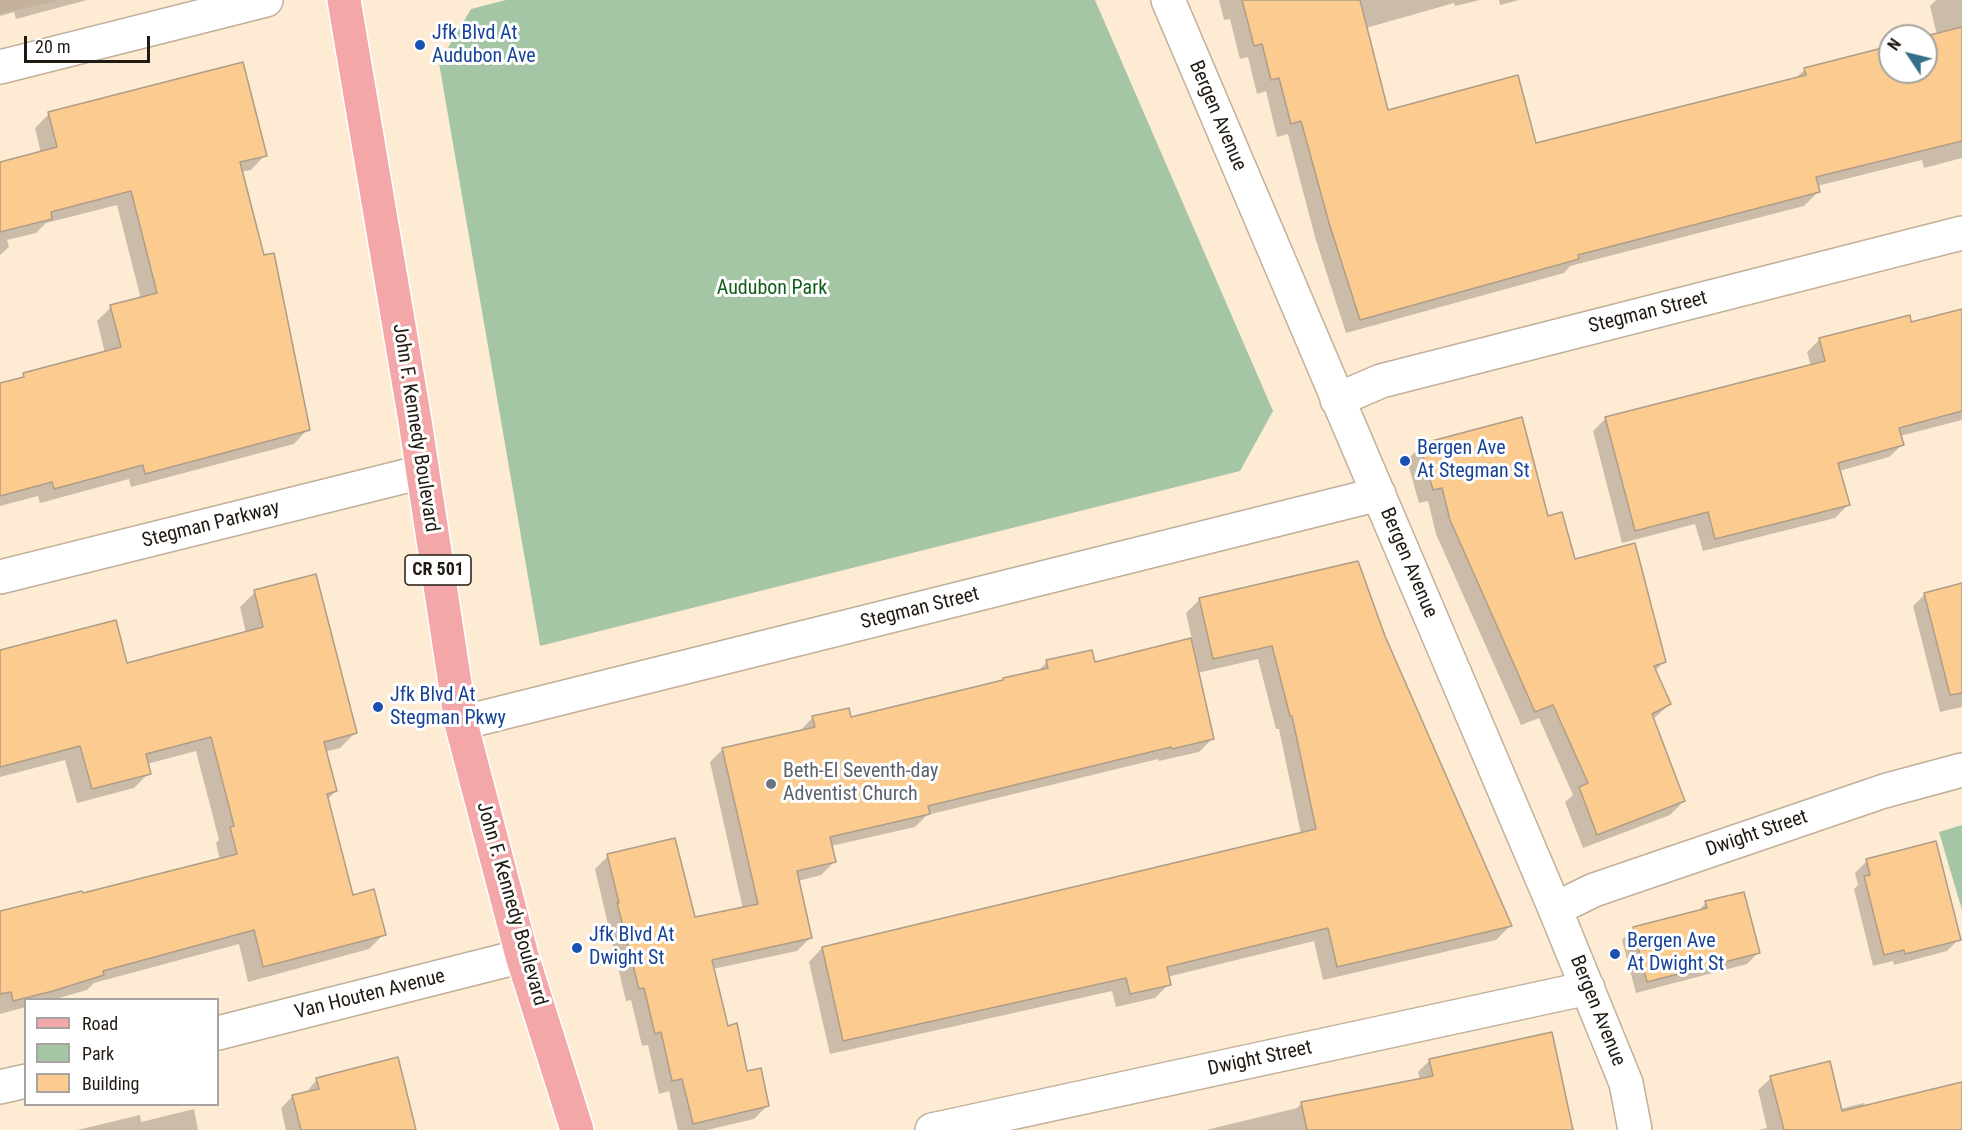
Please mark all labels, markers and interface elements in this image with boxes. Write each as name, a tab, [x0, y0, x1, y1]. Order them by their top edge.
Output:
place label: Jfk Blvd At Audubon Ave	[432, 22, 536, 69]
scale bar	[27, 24, 153, 62]
north arrow	[1878, 24, 1938, 84]
text: N	[1884, 35, 1905, 54]
text: 20 m	[35, 36, 70, 57]
marker: Jfk Blvd At Audubon Ave	[413, 38, 427, 52]
street label: Bergen Avenue	[1183, 57, 1251, 175]
park label: Audubon Park	[717, 277, 827, 301]
street label: Stegman Street	[1586, 287, 1710, 339]
street label: John F. Kennedy Boulevard	[387, 322, 443, 534]
place label: Bergen Ave At Stegman St	[1417, 437, 1530, 484]
marker: Bergen Ave At Stegman St	[1398, 454, 1412, 468]
street label: Stegman Parkway	[140, 496, 282, 554]
street label: Bergen Avenue	[1374, 504, 1442, 622]
road number: CR 501	[405, 555, 471, 585]
street label: Stegman Street	[858, 583, 982, 635]
place label: Jfk Blvd At Stegman Pkwy	[390, 684, 506, 731]
marker: Jfk Blvd At Stegman Pkwy	[371, 700, 385, 714]
place label: Beth-El Seventh-day Adventist Church	[783, 760, 938, 807]
marker: Beth-El Seventh-day Adventist Church	[764, 777, 778, 791]
street label: John F. Kennedy Boulevard	[470, 799, 552, 1009]
street label: Dwight Street	[1703, 805, 1811, 863]
place label: Jfk Blvd At Dwight St	[589, 924, 674, 971]
place label: Bergen Ave At Dwight St	[1627, 930, 1724, 977]
marker: Jfk Blvd At Dwight St	[570, 941, 584, 955]
marker: Bergen Ave At Dwight St	[1608, 947, 1622, 961]
street label: Bergen Avenue	[1564, 952, 1630, 1070]
street label: Van Houten Avenue	[292, 965, 448, 1025]
legend	[24, 998, 219, 1106]
text: Road	[82, 1013, 118, 1034]
street label: Dwight Street	[1206, 1036, 1314, 1082]
text: Park	[82, 1043, 114, 1064]
text: Building	[82, 1073, 139, 1094]

